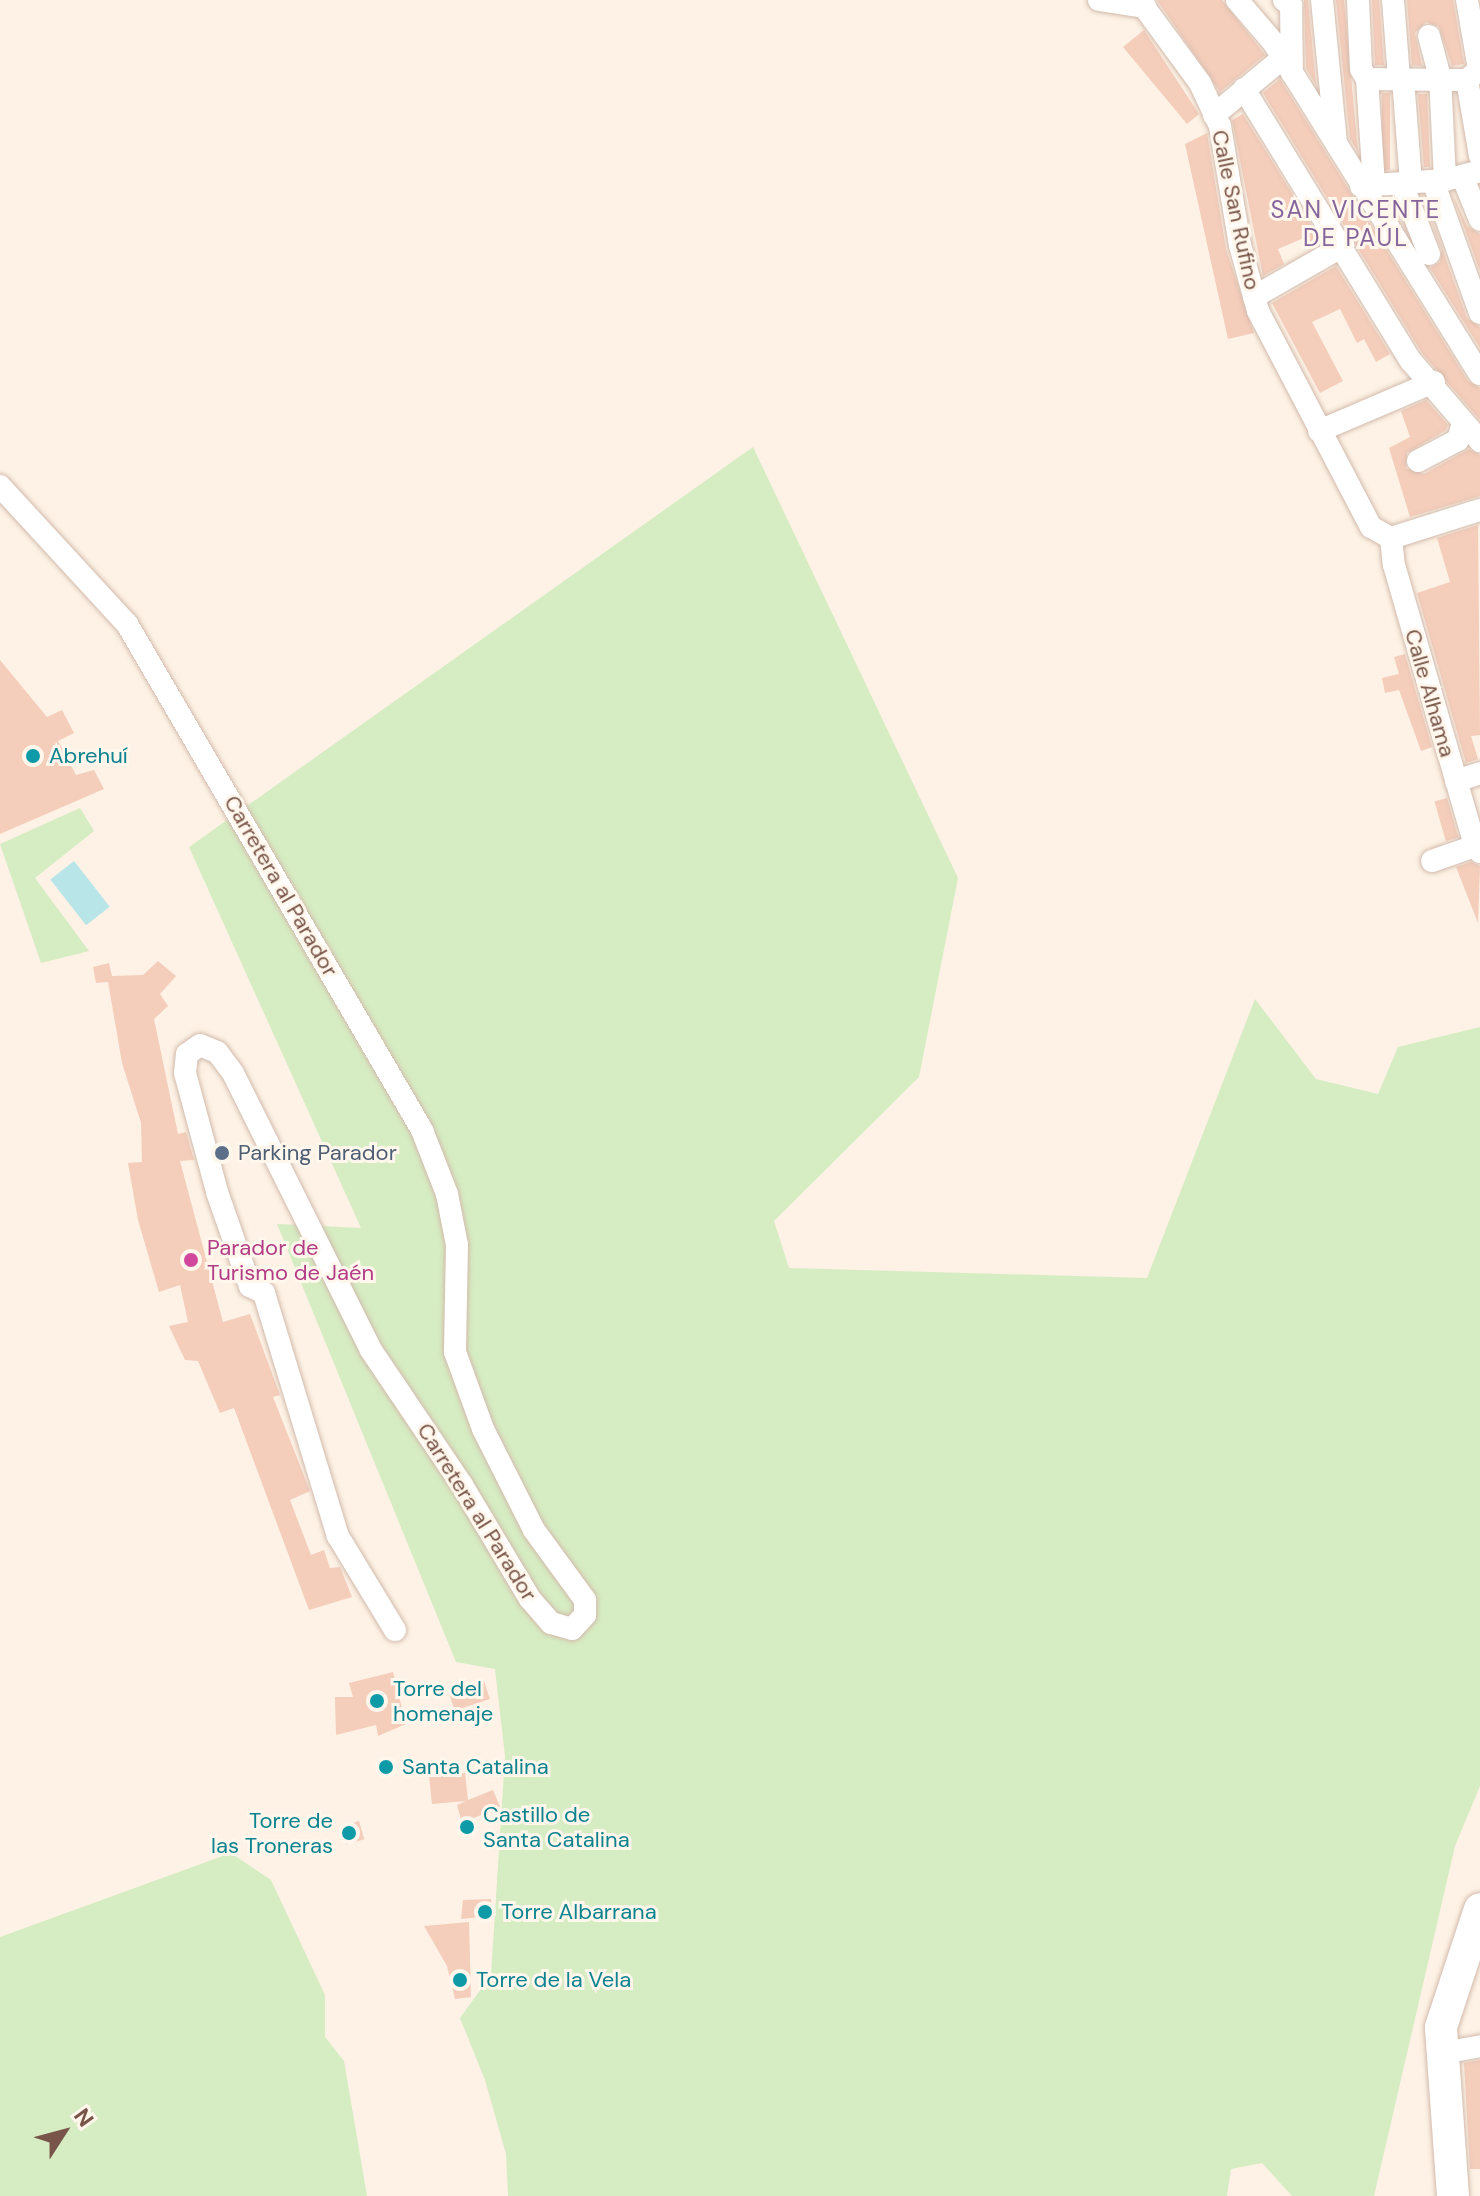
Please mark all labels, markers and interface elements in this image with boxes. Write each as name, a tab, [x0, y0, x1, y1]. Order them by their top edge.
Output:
street label: Calle San Rufino	[1206, 128, 1266, 292]
district label: SAN VICENTE DE PAÚL	[1271, 196, 1441, 252]
street label: Calle Alhama	[1399, 626, 1461, 760]
place label: Abrehuí	[49, 743, 128, 769]
marker: Abrehuí	[24, 747, 42, 765]
street label: Carretera al Parador	[218, 791, 344, 981]
place label: Parking Parador	[238, 1140, 397, 1166]
marker: Parking Parador	[213, 1144, 231, 1162]
place label: Parador de Turismo de Jaén	[207, 1234, 374, 1286]
marker: Parador de Turismo de Jaén	[182, 1251, 200, 1269]
street label: Carretera al Parador	[412, 1418, 542, 1606]
place label: Torre del homenaje	[393, 1675, 493, 1726]
marker: Torre del homenaje	[368, 1692, 386, 1710]
place label: Santa Catalina	[402, 1754, 549, 1780]
marker: Santa Catalina	[377, 1758, 395, 1776]
place label: Castillo de Santa Catalina	[483, 1801, 630, 1852]
place label: Torre de las Troneras	[211, 1807, 333, 1858]
marker: Castillo de Santa Catalina	[458, 1818, 476, 1836]
marker: Torre de las Troneras	[340, 1824, 358, 1842]
place label: Torre Albarrana	[501, 1899, 657, 1925]
marker: Torre Albarrana	[476, 1903, 494, 1921]
place label: Torre de la Vela	[476, 1967, 631, 1993]
marker: Torre de la Vela	[451, 1971, 469, 1989]
north arrow	[24, 2092, 104, 2172]
text: N	[67, 2103, 100, 2133]

